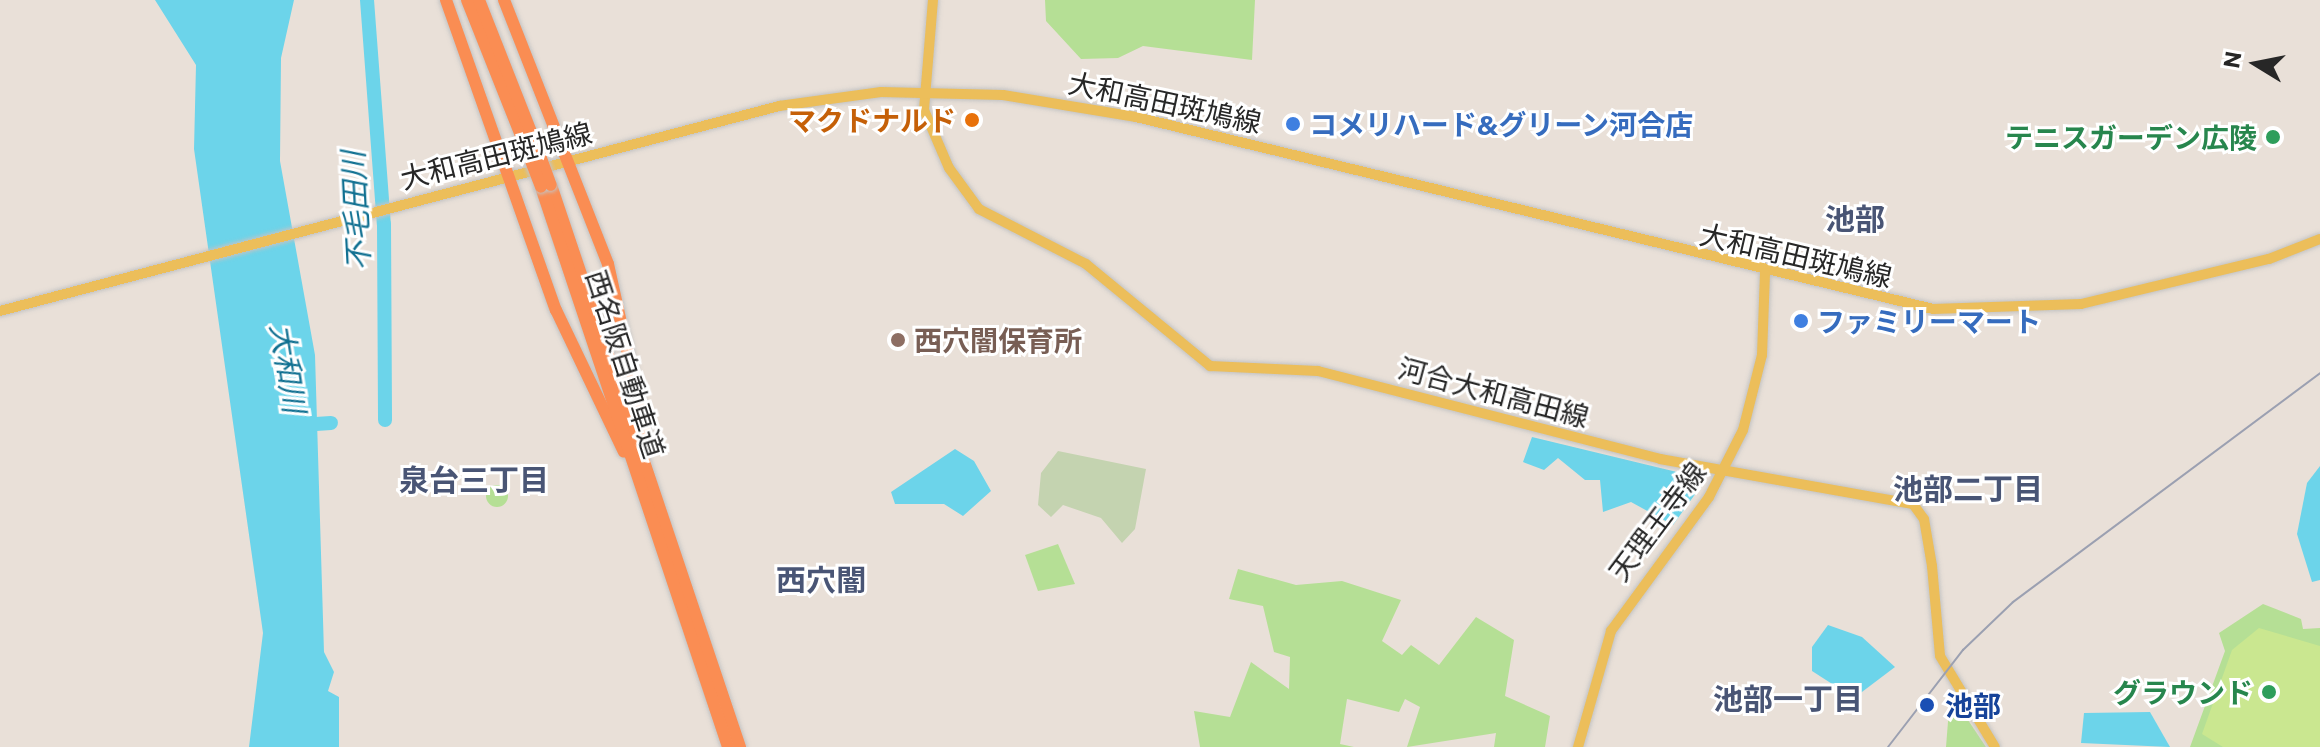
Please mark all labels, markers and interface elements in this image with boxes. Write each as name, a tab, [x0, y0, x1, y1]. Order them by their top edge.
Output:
north arrow	[2216, 24, 2296, 104]
text: N	[2217, 49, 2247, 70]
street label: 大和高田斑鳩線	[1066, 65, 1264, 139]
place label: マクドナルド	[788, 103, 956, 137]
place label: コメリハード&グリーン河合店	[1309, 107, 1694, 141]
marker: マクドナルド	[963, 111, 981, 129]
street label: 大和高田斑鳩線	[397, 115, 595, 195]
marker: コメリハード&グリーン河合店	[1284, 115, 1302, 133]
place label: テニスガーデン広陵	[2005, 120, 2257, 154]
marker: テニスガーデン広陵	[2264, 128, 2282, 146]
water label: 不毛田川	[334, 150, 376, 272]
district label: 池部	[1825, 200, 1885, 236]
street label: 大和高田斑鳩線	[1697, 217, 1895, 293]
street label: 西名阪自動車道	[580, 266, 672, 462]
place label: ファミリーマート	[1817, 304, 2041, 338]
marker: ファミリーマート	[1792, 312, 1810, 330]
water label: 大和川	[264, 321, 314, 415]
place label: 西穴闇保育所	[914, 323, 1082, 357]
marker: 西穴闇保育所	[889, 331, 907, 349]
street label: 河合大和高田線	[1395, 350, 1593, 434]
street label: 天理王寺線	[1601, 455, 1713, 587]
district label: 泉台三丁目	[399, 461, 549, 497]
district label: 池部二丁目	[1893, 470, 2043, 506]
district label: 西穴闇	[776, 561, 866, 597]
place label: グラウンド	[2113, 675, 2253, 709]
district label: 池部一丁目	[1713, 680, 1863, 716]
marker: グラウンド	[2260, 683, 2278, 701]
place label: 池部	[1945, 688, 2001, 722]
marker: 池部	[1916, 694, 1938, 716]

